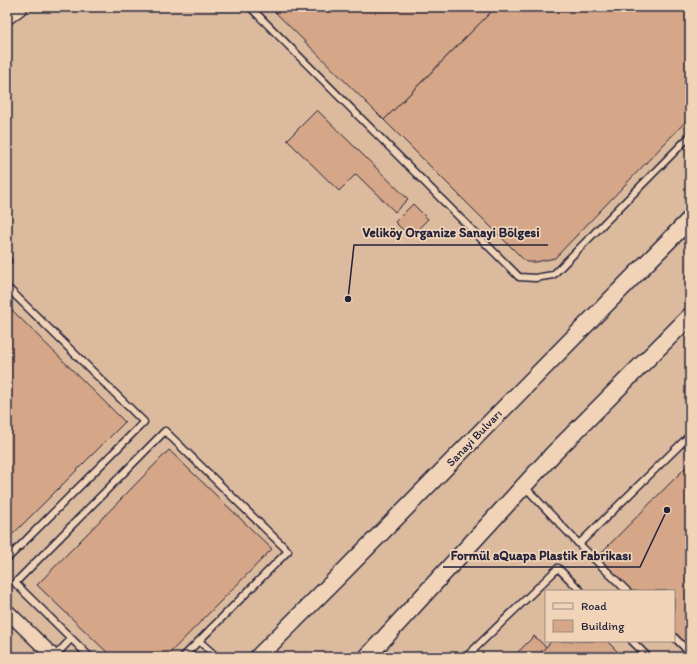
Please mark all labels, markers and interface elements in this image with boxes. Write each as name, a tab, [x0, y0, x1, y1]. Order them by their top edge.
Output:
callout: Veliköy Organize Sanayi Bölgesi	[354, 220, 548, 245]
text: Veliköy Organize Sanayi Bölgesi	[362, 225, 540, 241]
street label: Sanayi Bulvarı	[443, 407, 505, 469]
callout: Formül aQuapa Plastik Fabrikası	[443, 542, 640, 567]
text: Formül aQuapa Plastik Fabrikası	[451, 548, 631, 564]
legend	[545, 590, 675, 642]
text: Road	[581, 599, 607, 613]
text: Building	[581, 619, 625, 633]

